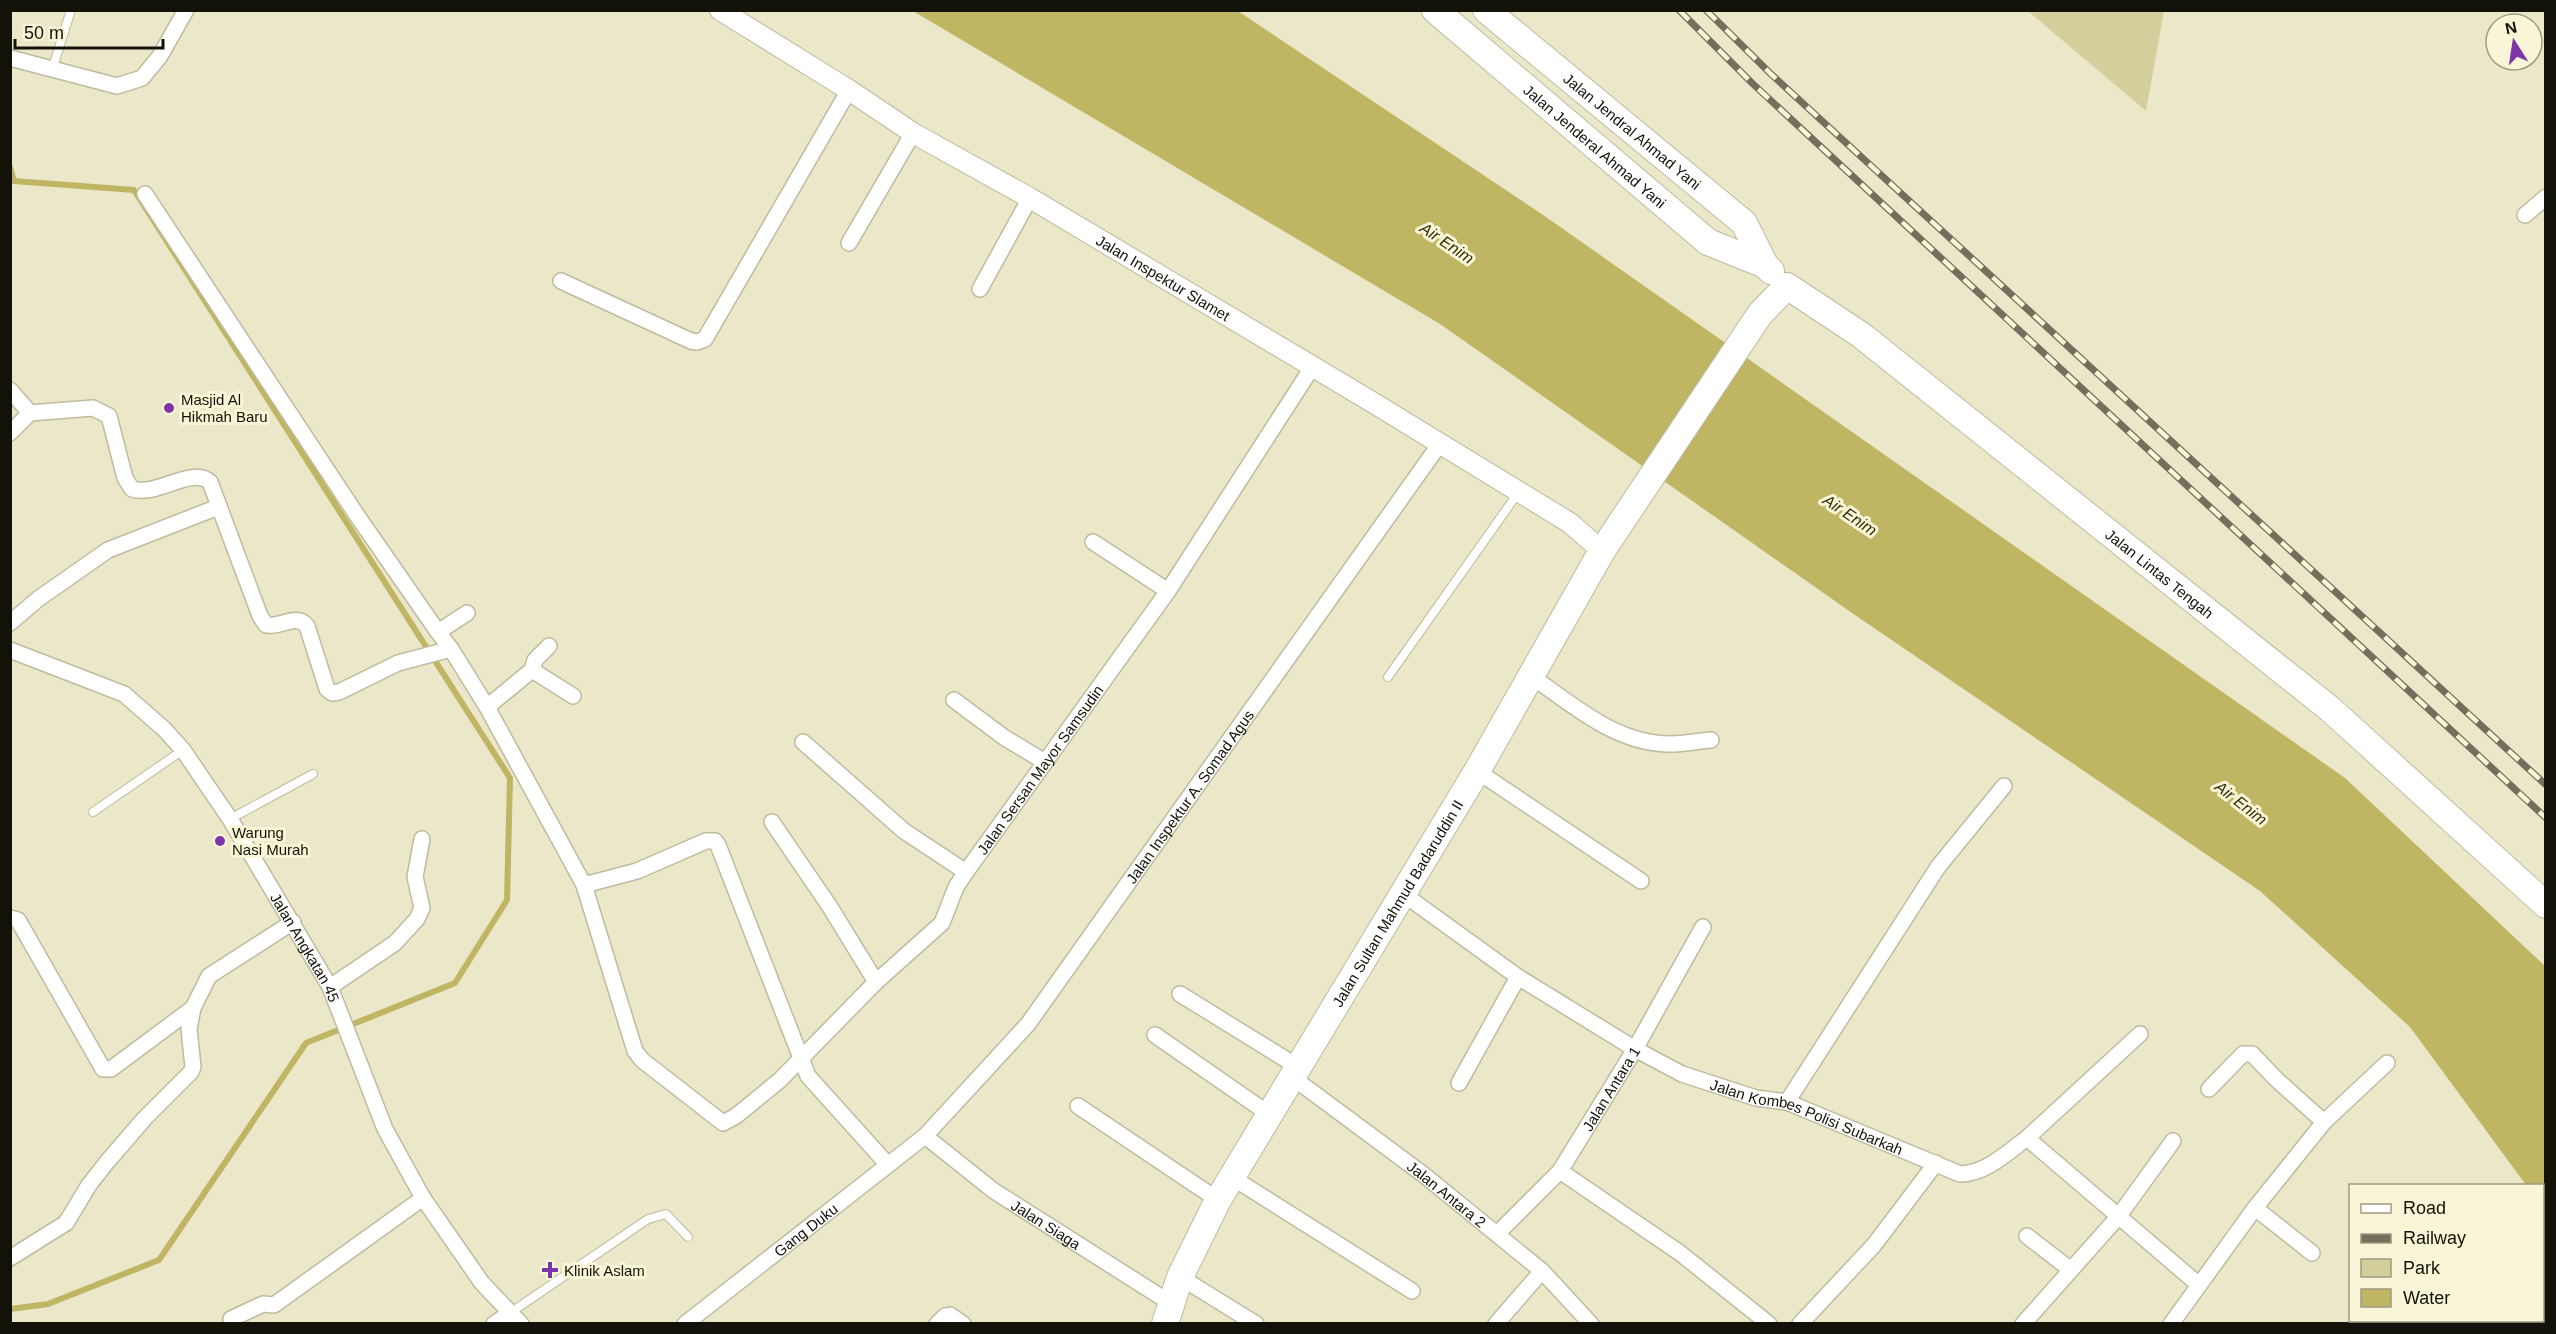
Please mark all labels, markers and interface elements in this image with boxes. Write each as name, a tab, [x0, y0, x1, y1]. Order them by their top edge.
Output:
scale bar	[15, 12, 164, 50]
north arrow	[2484, 12, 2544, 72]
text: N	[2504, 18, 2518, 37]
text: 50 m	[24, 23, 64, 43]
street label: Jalan Jendral Ahmad Yani	[1560, 69, 1705, 193]
street label: Jalan Jenderal Ahmad Yani	[1520, 81, 1670, 211]
water label: Air Enim	[1416, 218, 1477, 267]
street label: Jalan Inspektur Slamet	[1093, 231, 1234, 324]
place label: Masjid Al Hikmah Baru	[181, 391, 268, 425]
marker: Masjid Al Hikmah Baru	[162, 401, 176, 415]
water label: Air Enim	[1819, 490, 1880, 539]
street label: Jalan Lintas Tengah	[2102, 525, 2217, 621]
street label: Jalan Sersan Mayor Samsudin	[973, 682, 1106, 857]
street label: Jalan Inspektur A. Somad Agus	[1122, 707, 1257, 886]
water label: Air Enim	[2211, 777, 2270, 828]
street label: Jalan Sultan Mahmud Badaruddin II	[1328, 797, 1466, 1010]
place label: Warung Nasi Murah	[232, 824, 309, 858]
marker: Warung Nasi Murah	[213, 834, 227, 848]
street label: Jalan Angkatan 45	[267, 890, 343, 1004]
street label: Jalan Antara 1	[1578, 1043, 1643, 1134]
street label: Jalan Kombes Polisi Subarkah	[1708, 1075, 1906, 1158]
street label: Jalan Antara 2	[1404, 1157, 1490, 1231]
legend	[2349, 1184, 2544, 1322]
street label: Jalan Siaga	[1008, 1196, 1084, 1253]
text: Road	[2403, 1198, 2446, 1218]
street label: Gang Duku	[770, 1200, 841, 1260]
text: Railway	[2403, 1228, 2466, 1248]
text: Park	[2403, 1258, 2441, 1278]
marker: Klinik Aslam	[541, 1261, 559, 1279]
place label: Klinik Aslam	[564, 1262, 645, 1279]
text: Water	[2403, 1288, 2450, 1308]

